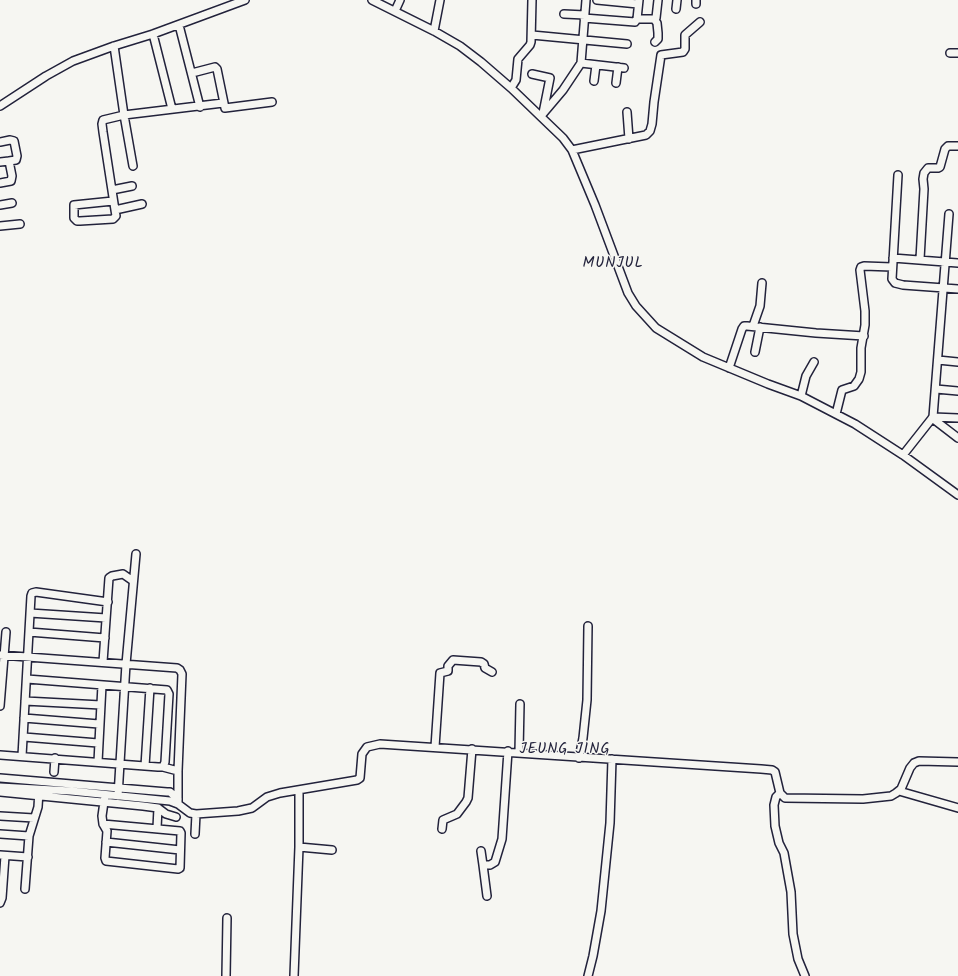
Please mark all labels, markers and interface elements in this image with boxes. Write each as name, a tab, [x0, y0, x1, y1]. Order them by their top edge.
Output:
district label: MUNJUL	[582, 255, 644, 273]
district label: JEUNG JING	[519, 741, 611, 759]

